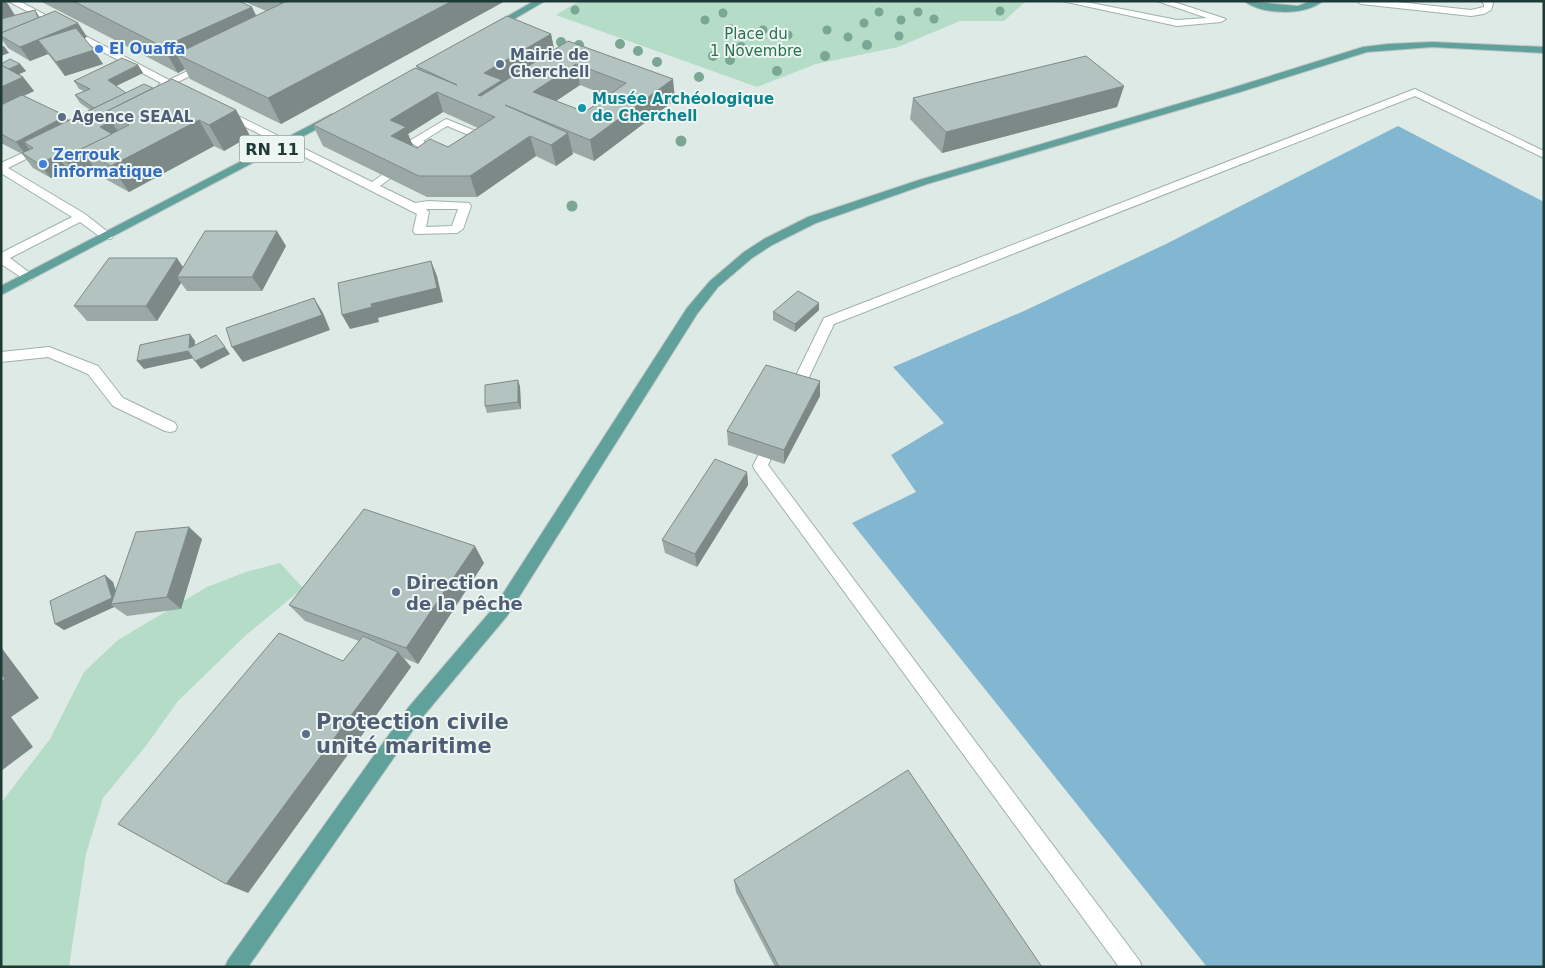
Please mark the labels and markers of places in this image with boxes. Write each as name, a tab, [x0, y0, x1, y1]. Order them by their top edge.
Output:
place label: El Ouaffa	[109, 40, 185, 58]
marker: El Ouaffa	[93, 43, 105, 55]
place label: Mairie de Cherchell	[510, 46, 589, 81]
marker: Mairie de Cherchell	[494, 58, 506, 70]
place label: Musée Archéologique de Cherchell	[592, 90, 774, 125]
marker: Musée Archéologique de Cherchell	[576, 102, 588, 114]
place label: Agence SEAAL	[72, 108, 194, 126]
marker: Agence SEAAL	[56, 111, 68, 123]
place label: Zerrouk informatique	[53, 146, 163, 181]
marker: Zerrouk informatique	[37, 158, 49, 170]
place label: Direction de la pêche	[406, 572, 523, 614]
marker: Direction de la pêche	[390, 586, 402, 598]
place label: Protection civile unité maritime	[316, 710, 509, 758]
marker: Protection civile unité maritime	[300, 728, 312, 740]

